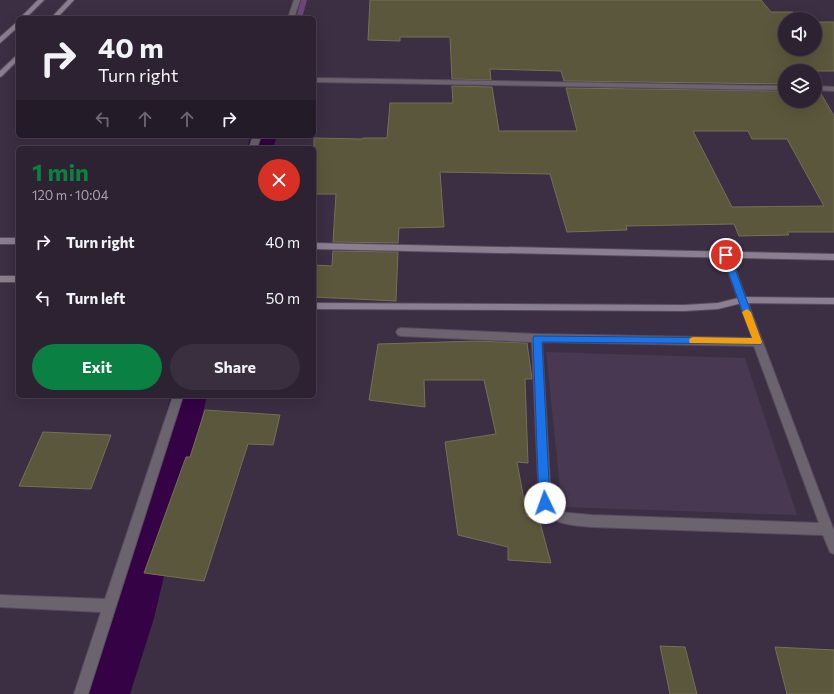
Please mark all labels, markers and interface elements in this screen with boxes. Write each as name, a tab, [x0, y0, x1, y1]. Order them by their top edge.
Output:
map controls	[778, 12, 822, 108]
button: sound	[778, 12, 822, 56]
text: 40 m	[98, 30, 164, 64]
icon: right	[32, 32, 84, 84]
text: Turn right	[98, 64, 178, 86]
button: layers	[778, 64, 822, 108]
icon: left	[92, 108, 114, 130]
icon: ahead	[134, 108, 156, 130]
icon: ahead	[176, 108, 198, 130]
icon: right	[218, 108, 240, 130]
text: 1 min	[32, 157, 89, 186]
button: close	[258, 159, 300, 201]
text: 120 m · 10:04	[32, 187, 108, 203]
icon: right	[32, 231, 54, 253]
text: Turn right	[66, 233, 135, 251]
text: 40 m	[265, 233, 300, 251]
pin	[709, 238, 743, 272]
icon: arrive	[715, 244, 737, 266]
icon: left	[32, 287, 54, 309]
text: Turn left	[66, 289, 125, 307]
text: 50 m	[266, 289, 300, 307]
button: Exit	[32, 344, 162, 390]
button: Share	[170, 344, 300, 390]
position arrow	[524, 482, 566, 524]

